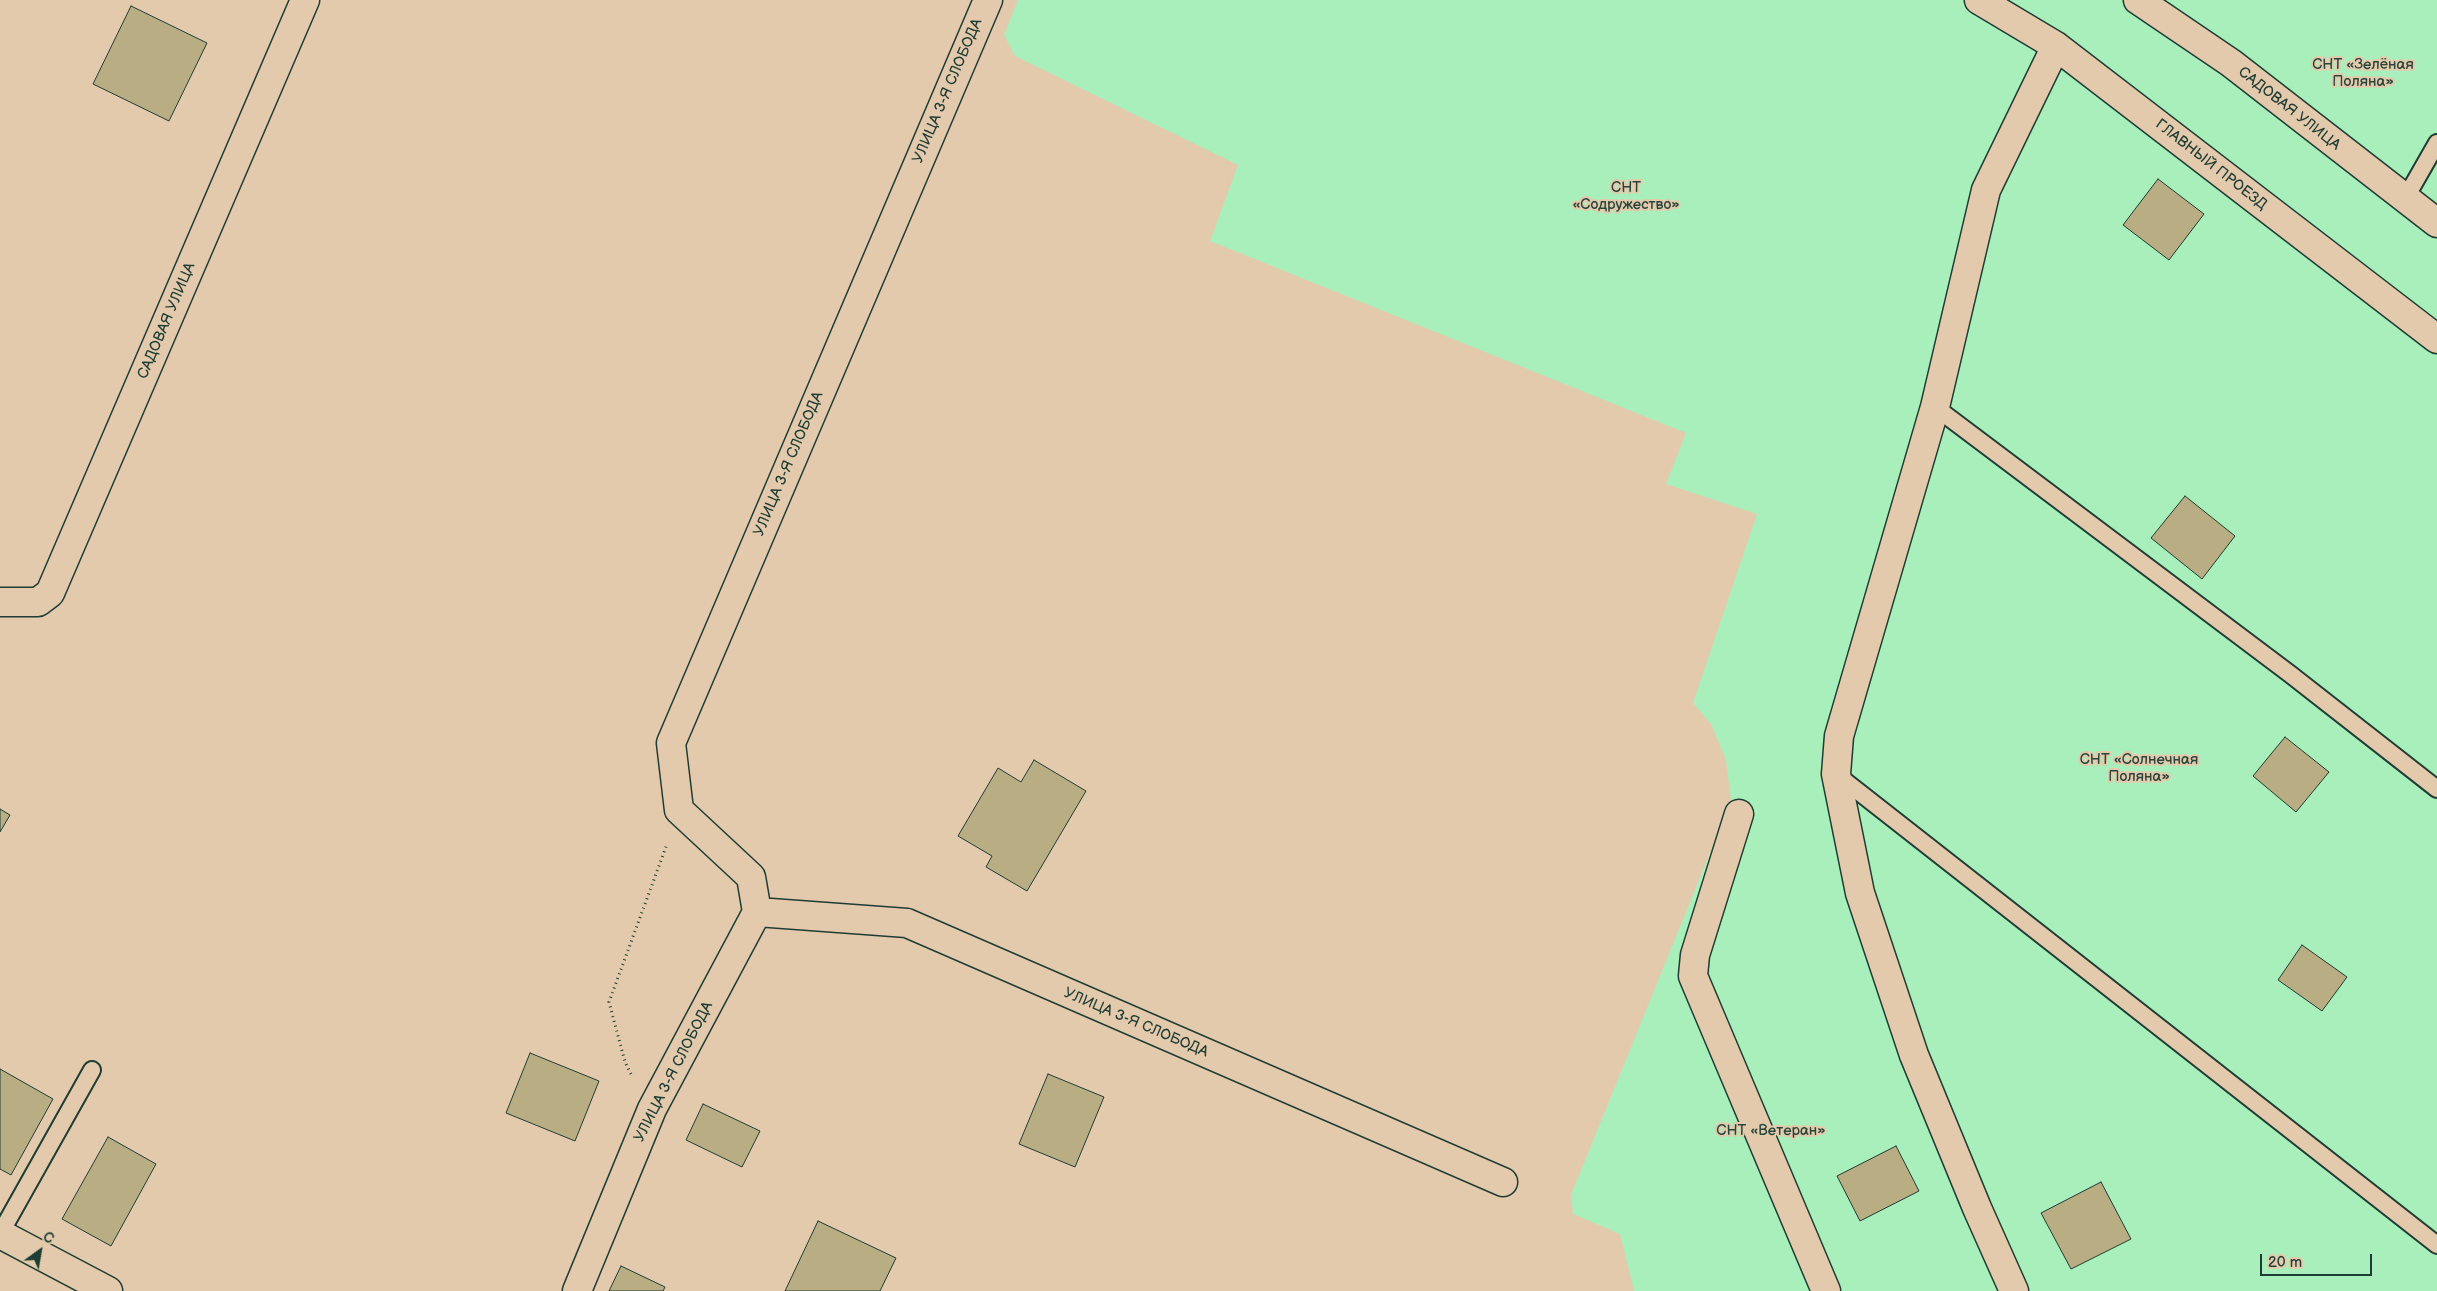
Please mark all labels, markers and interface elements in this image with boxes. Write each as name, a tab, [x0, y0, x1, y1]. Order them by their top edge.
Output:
street label: УЛИЦА 3-Я СЛОБОДА	[909, 16, 987, 166]
park label: СНТ «Зелёная Поляна»	[2312, 56, 2414, 91]
street label: САДОВАЯ УЛИЦА	[2234, 64, 2344, 154]
street label: ГЛАВНЫЙ ПРОЕЗД	[2152, 116, 2270, 214]
park label: СНТ «Содружество»	[1572, 179, 1680, 214]
street label: САДОВАЯ УЛИЦА	[134, 260, 200, 382]
street label: УЛИЦА 3-Я СЛОБОДА	[750, 389, 828, 539]
park label: СНТ «Солнечная Поляна»	[2080, 751, 2198, 786]
street label: УЛИЦА 3-Я СЛОБОДА	[1061, 984, 1211, 1062]
street label: УЛИЦА 3-Я СЛОБОДА	[631, 999, 717, 1145]
park label: СНТ «Ветеран»	[1716, 1122, 1826, 1140]
north arrow	[15, 1226, 65, 1276]
text: С	[40, 1228, 57, 1248]
scale bar	[2262, 1244, 2374, 1276]
text: 20 m	[2268, 1253, 2302, 1272]

